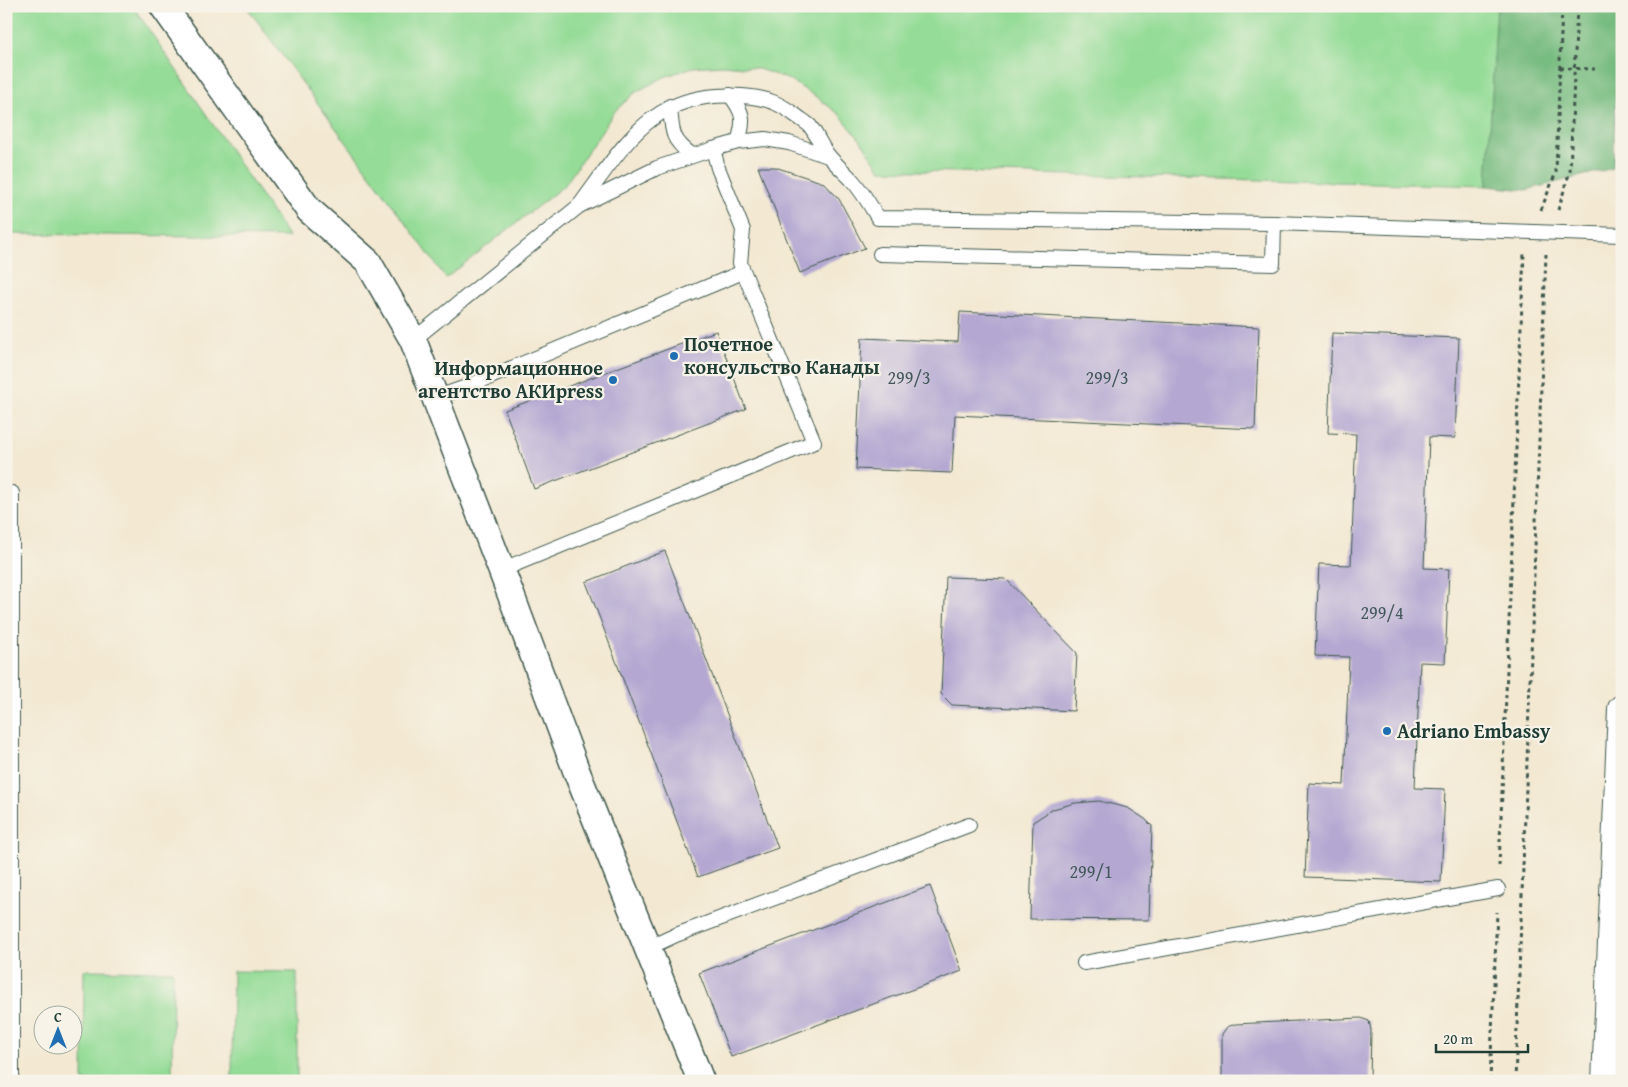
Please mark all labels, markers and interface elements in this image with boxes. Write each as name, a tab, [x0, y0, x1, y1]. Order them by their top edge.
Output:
place label: Почетное консульство Канады	[684, 329, 880, 381]
marker: Почетное консульство Канады	[668, 350, 680, 362]
place label: Информационное агентство АКИpress	[418, 353, 603, 405]
house number: 299/3	[887, 364, 931, 391]
house number: 299/3	[1085, 364, 1129, 391]
marker: Информационное агентство АКИpress	[607, 374, 619, 386]
house number: 299/4	[1360, 599, 1404, 626]
place label: Adriano Embassy	[1397, 716, 1551, 745]
marker: Adriano Embassy	[1381, 725, 1393, 737]
house number: 299/1	[1069, 858, 1113, 885]
north arrow	[32, 1004, 82, 1054]
text: С	[54, 1007, 62, 1027]
scale bar	[1436, 1022, 1528, 1054]
text: 20 m	[1443, 1028, 1474, 1049]

